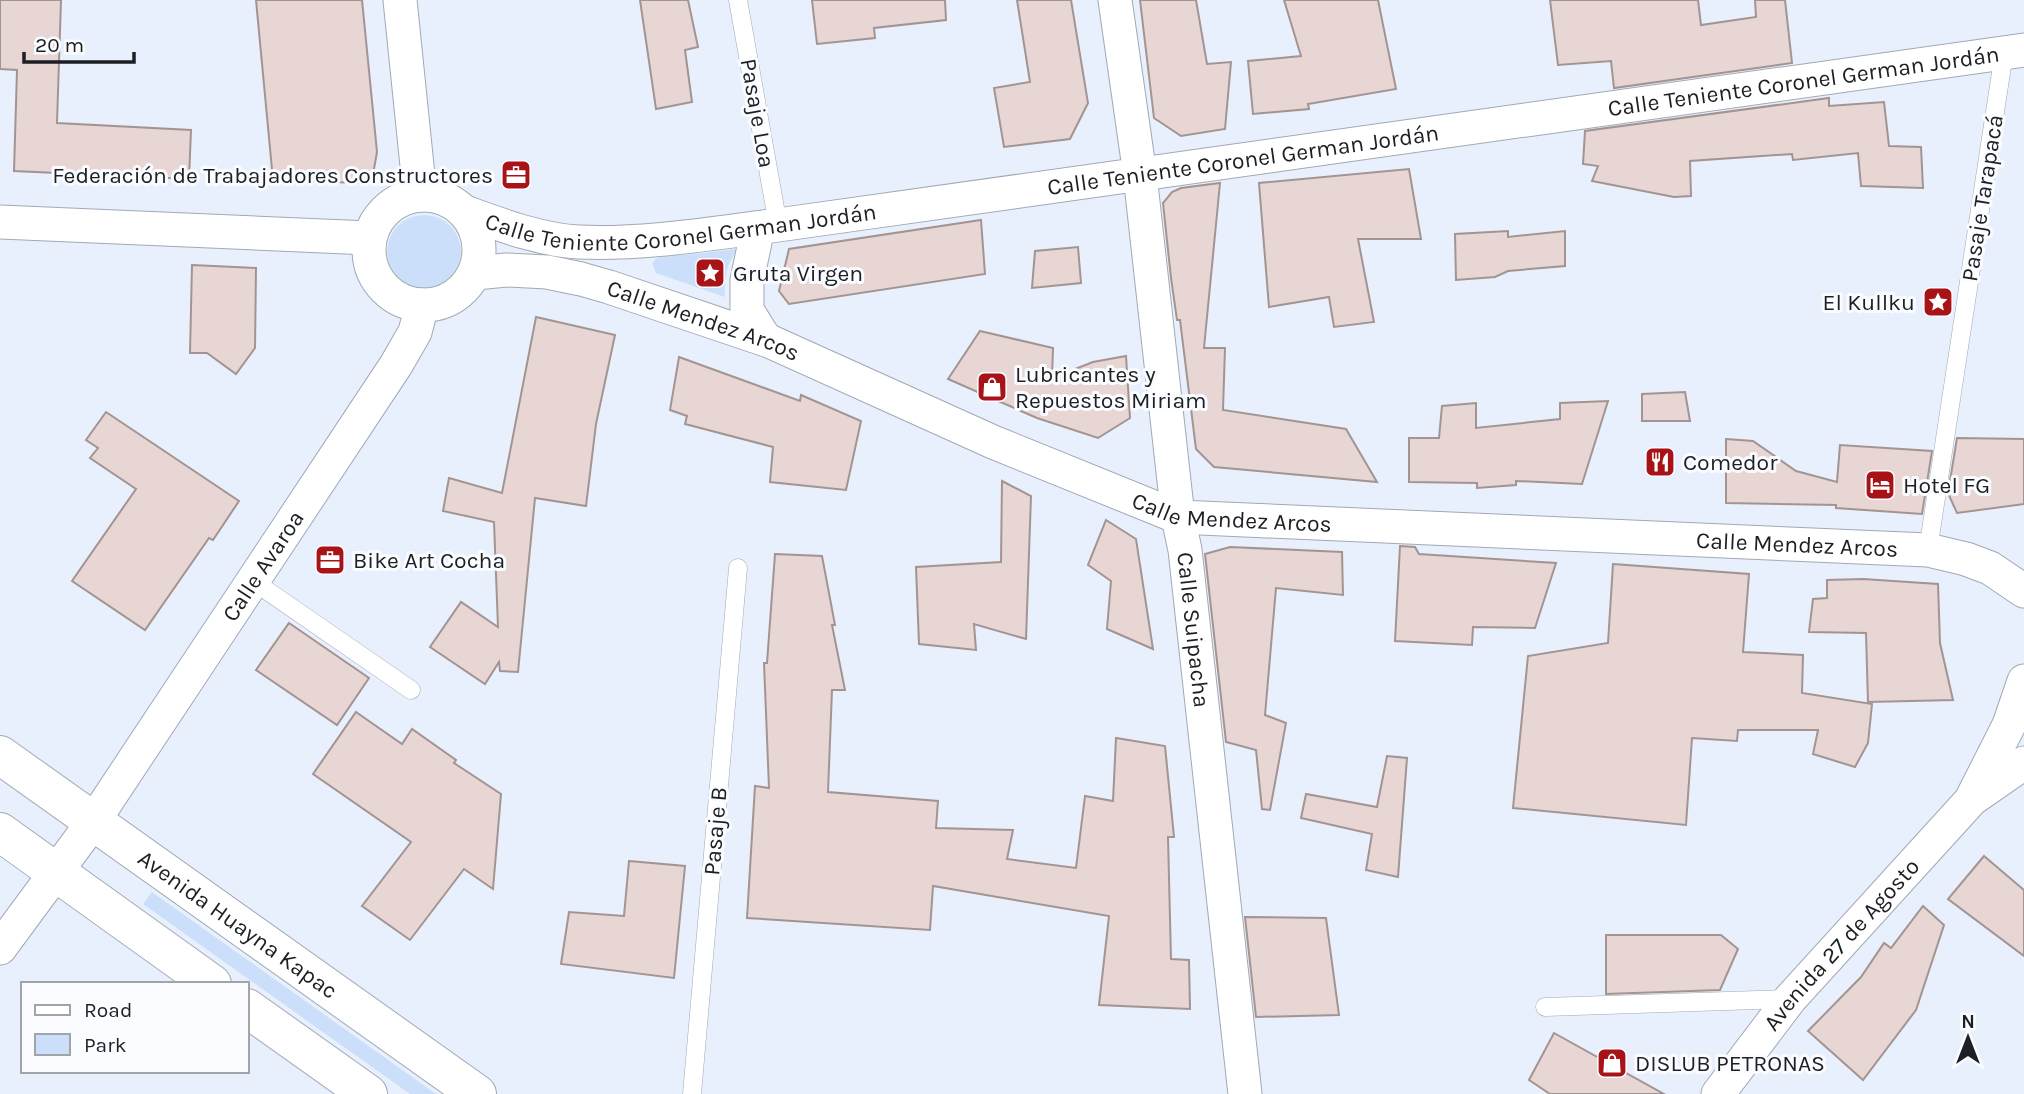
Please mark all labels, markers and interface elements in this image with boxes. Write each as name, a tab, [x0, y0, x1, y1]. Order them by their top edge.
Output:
scale bar	[24, 21, 135, 65]
text: 20 m	[35, 33, 84, 57]
street label: Calle Teniente Coronel German Jordán	[1606, 41, 2001, 122]
street label: Pasaje Loa	[735, 56, 780, 170]
street label: Pasaje Tarapacá	[1956, 113, 2009, 283]
street label: Calle Teniente Coronel German Jordán	[1046, 119, 1441, 201]
office icon: Federación de Trabajadores Constructores	[499, 158, 533, 192]
place label: Federación de Trabajadores Constructores	[52, 162, 493, 189]
street label: Calle Teniente Coronel German Jordán	[481, 198, 878, 256]
place icon: Gruta Virgen	[693, 256, 727, 290]
place label: Gruta Virgen	[733, 260, 863, 287]
street label: Calle Mendez Arcos	[604, 274, 804, 367]
place icon: El Kullku	[1921, 285, 1955, 319]
place label: El Kullku	[1823, 289, 1915, 316]
place label: Lubricantes y Repuestos Miriam	[1015, 361, 1207, 414]
shop icon: Lubricantes y Repuestos Miriam	[975, 370, 1009, 404]
restaurant icon: Comedor	[1643, 445, 1677, 479]
place label: Comedor	[1683, 449, 1778, 476]
hotel icon: Hotel FG	[1863, 468, 1897, 502]
place label: Hotel FG	[1903, 472, 1990, 499]
street label: Calle Mendez Arcos	[1128, 487, 1332, 538]
street label: Calle Avaroa	[217, 505, 310, 627]
street label: Calle Mendez Arcos	[1696, 527, 1899, 563]
office icon: Bike Art Cocha	[313, 543, 347, 577]
place label: Bike Art Cocha	[353, 547, 505, 574]
street label: Calle Suipacha	[1171, 551, 1215, 709]
street label: Pasaje B	[698, 786, 733, 877]
street label: Avenida Huayna Kapac	[133, 845, 343, 1005]
street label: Avenida 27 de Agosto	[1758, 853, 1925, 1036]
legend	[21, 982, 248, 1073]
text: Road	[84, 998, 132, 1022]
north arrow	[1933, 1003, 2003, 1073]
text: N	[1961, 1011, 1975, 1033]
text: Park	[84, 1033, 127, 1057]
shop icon: DISLUB PETRONAS	[1595, 1046, 1629, 1080]
place label: DISLUB PETRONAS	[1635, 1050, 1825, 1077]

